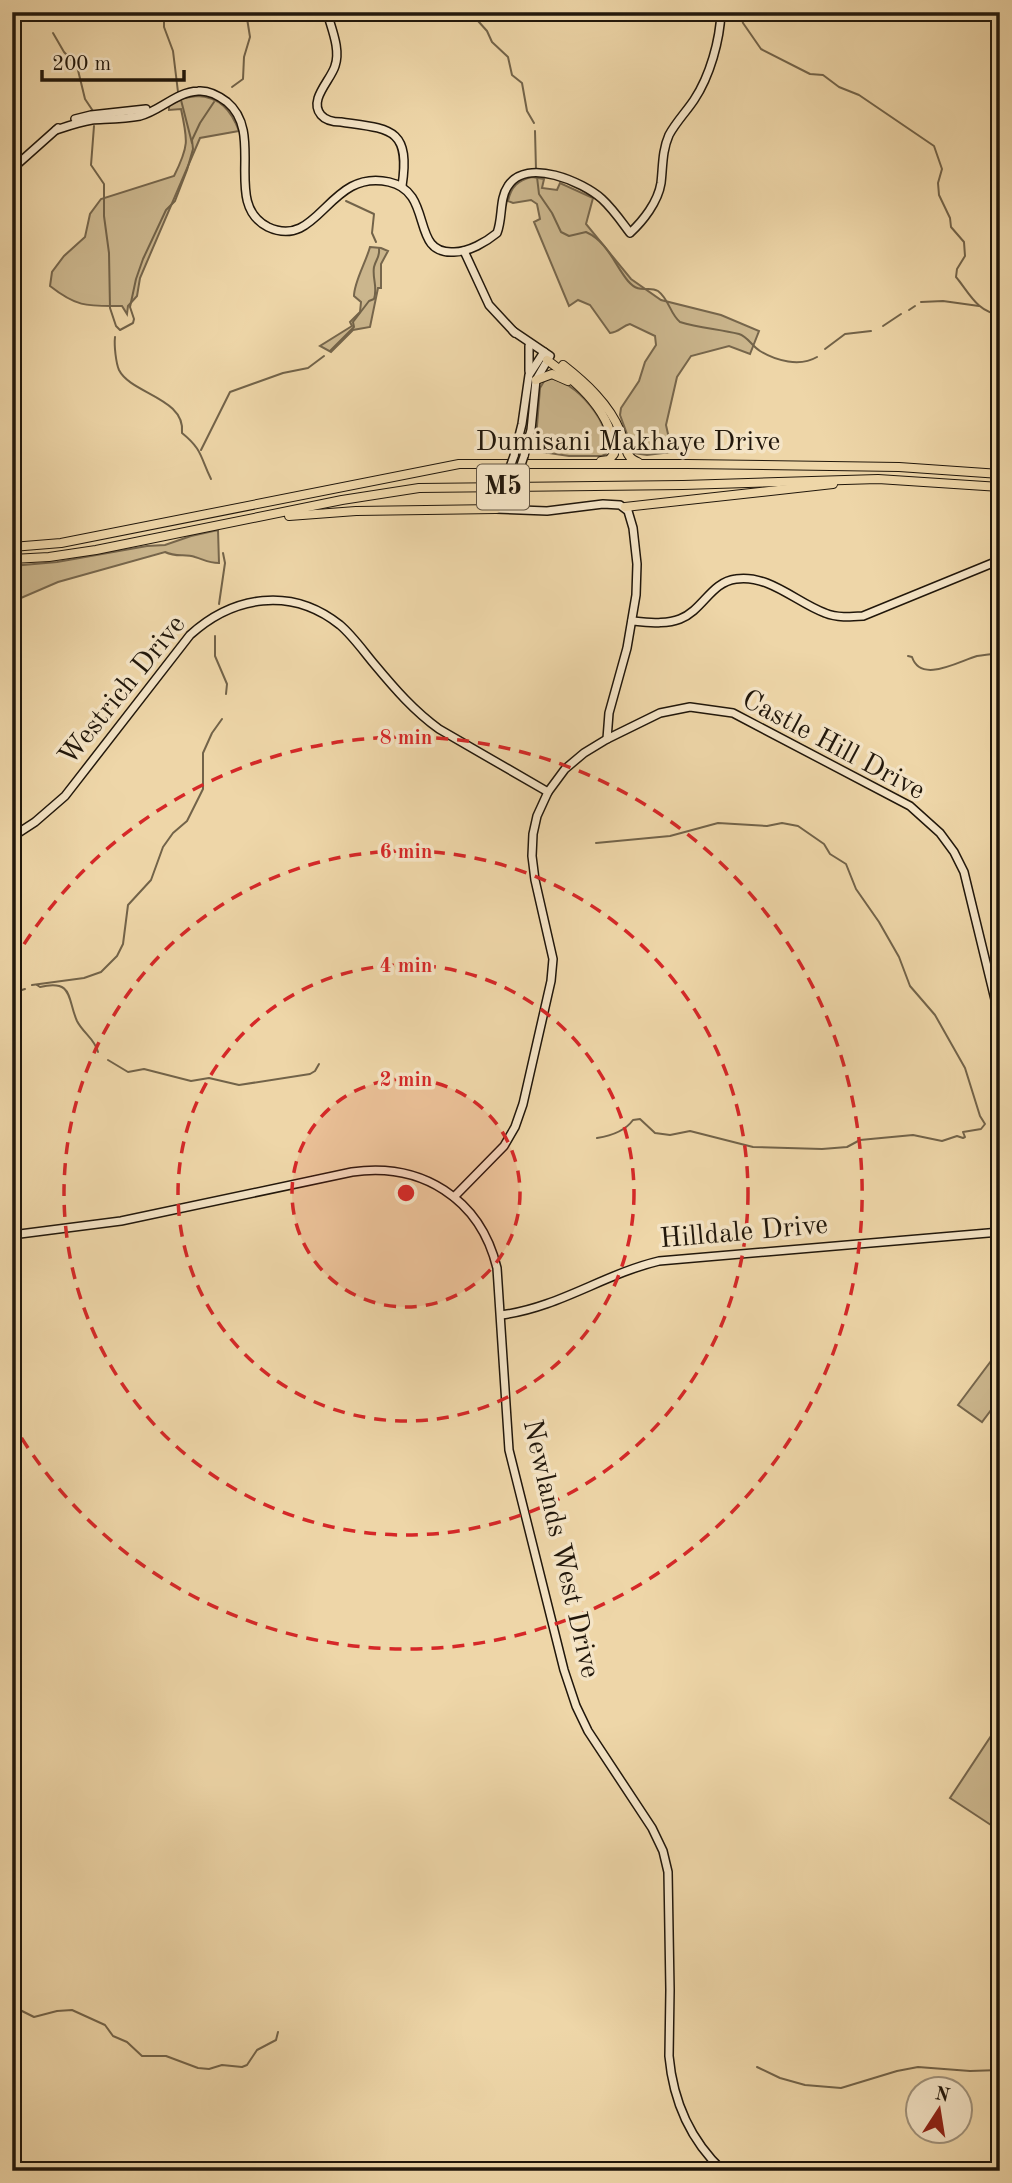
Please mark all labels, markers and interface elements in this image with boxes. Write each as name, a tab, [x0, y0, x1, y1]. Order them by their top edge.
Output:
scale bar	[42, 38, 184, 82]
text: 200 m	[52, 54, 111, 75]
street label: Dumisani Makhaye Drive	[475, 429, 781, 457]
road number: M5	[477, 464, 529, 509]
street label: Westrich Drive	[54, 611, 192, 771]
street label: Castle Hill Drive	[737, 686, 929, 806]
text: 8 min	[380, 728, 432, 749]
text: 6 min	[380, 842, 432, 863]
text: 4 min	[380, 956, 432, 977]
text: 2 min	[380, 1070, 432, 1091]
centre of rings	[394, 1181, 418, 1205]
street label: Hilldale Drive	[659, 1212, 829, 1254]
street label: Newlands West Drive	[517, 1417, 603, 1681]
north arrow	[904, 2074, 974, 2144]
text: N	[933, 2085, 952, 2107]

